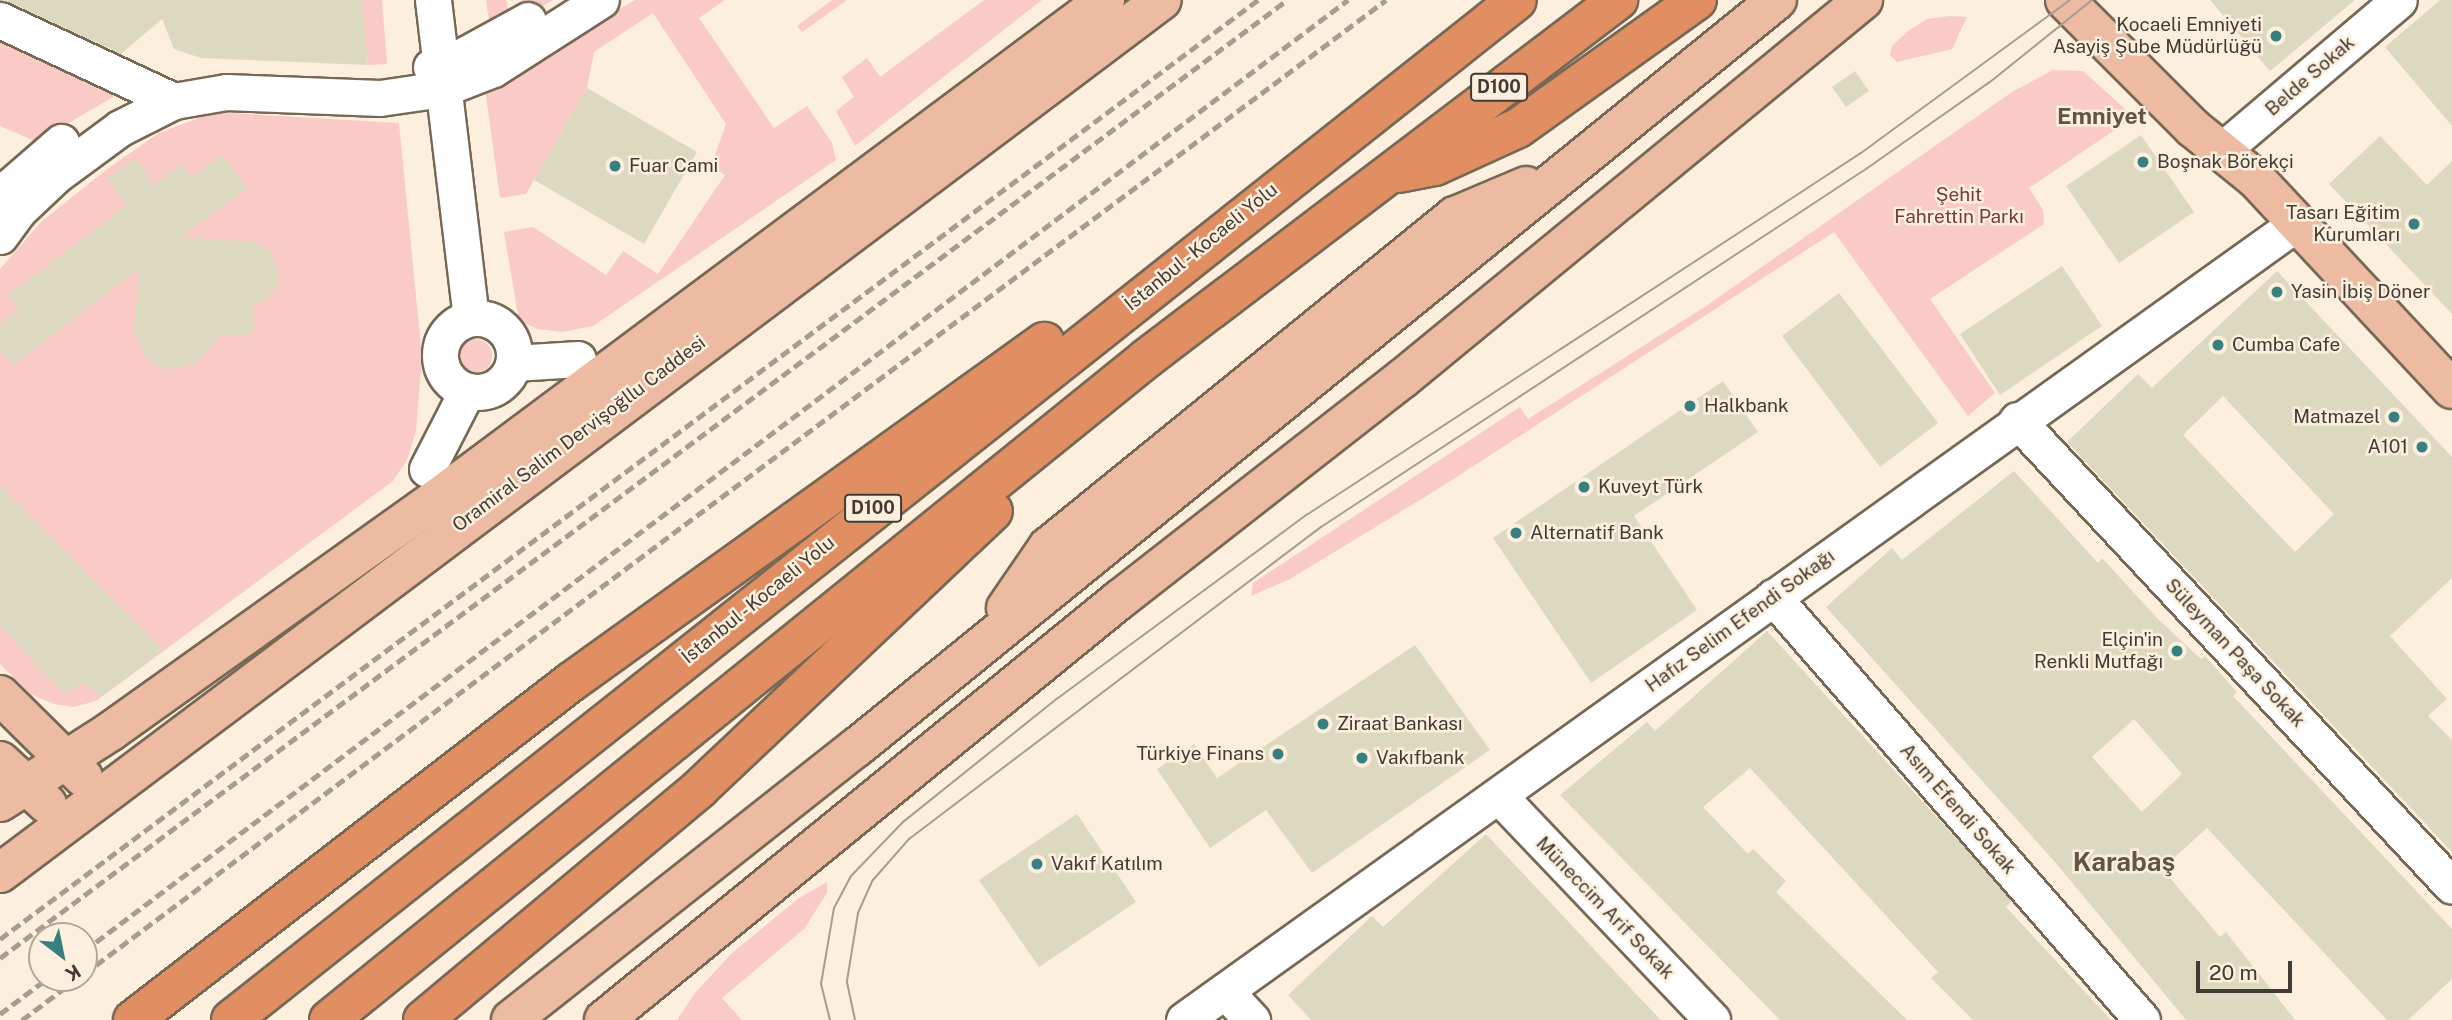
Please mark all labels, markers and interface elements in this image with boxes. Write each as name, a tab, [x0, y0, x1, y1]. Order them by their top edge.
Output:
place label: Kocaeli Emniyeti Asayiş Şube Müdürlüğü	[2052, 14, 2262, 58]
marker: Kocaeli Emniyeti Asayiş Şube Müdürlüğü	[2268, 28, 2284, 44]
street label: Belde Sokak	[2261, 31, 2359, 121]
road number: D100	[1469, 72, 1529, 102]
district label: Emniyet	[2057, 102, 2147, 130]
place label: Boşnak Börekçi	[2157, 151, 2294, 173]
marker: Boşnak Börekçi	[2135, 154, 2151, 170]
place label: Fuar Cami	[629, 155, 718, 177]
marker: Fuar Cami	[607, 158, 623, 174]
street label: İstanbul - Kocaeli Yolu	[1118, 177, 1284, 317]
park label: Şehit Fahrettin Parkı	[1894, 184, 2024, 228]
place label: Tasarı Eğitim Kurumları	[2286, 202, 2400, 246]
marker: Tasarı Eğitim Kurumları	[2406, 216, 2422, 232]
place label: Yasin İbiş Döner	[2291, 281, 2430, 303]
marker: Yasin İbiş Döner	[2269, 284, 2285, 300]
street label: Oramiral Salim Dervişoğllu Caddesi	[448, 331, 710, 537]
place label: Cumba Cafe	[2232, 334, 2340, 356]
marker: Cumba Cafe	[2210, 337, 2226, 353]
place label: Halkbank	[1704, 395, 1789, 417]
marker: Halkbank	[1682, 398, 1698, 414]
place label: Matmazel	[2293, 406, 2380, 428]
marker: Matmazel	[2386, 409, 2402, 425]
place label: A101	[2367, 436, 2408, 458]
marker: A101	[2414, 439, 2430, 455]
place label: Kuveyt Türk	[1598, 476, 1703, 498]
marker: Kuveyt Türk	[1576, 479, 1592, 495]
road number: D100	[843, 494, 903, 522]
place label: Alternatif Bank	[1530, 522, 1664, 544]
marker: Alternatif Bank	[1508, 525, 1524, 541]
street label: İstanbul - Kocaeli Yolu	[675, 530, 841, 670]
street label: Hafız Selim Efendi Sokağı	[1641, 545, 1839, 697]
street label: Süleyman Paşa Sokak	[2160, 574, 2310, 732]
place label: Elçin'in Renkli Mutfağı	[2034, 629, 2163, 673]
marker: Elçin'in Renkli Mutfağı	[2169, 643, 2185, 659]
place label: Ziraat Bankası	[1337, 713, 1463, 735]
marker: Ziraat Bankası	[1315, 716, 1331, 732]
street label: Asım Efendi Sokak	[1895, 739, 2021, 879]
place label: Türkiye Finans	[1136, 743, 1264, 765]
marker: Türkiye Finans	[1270, 746, 1286, 762]
place label: Vakıfbank	[1376, 747, 1465, 769]
marker: Vakıfbank	[1354, 750, 1370, 766]
street label: Müneccim Arif Sokak	[1531, 832, 1679, 984]
district label: Karabaş	[2073, 846, 2175, 878]
place label: Vakıf Katılım	[1051, 853, 1163, 875]
marker: Vakıf Katılım	[1029, 856, 1045, 872]
north arrow	[28, 922, 98, 992]
scale bar	[2200, 946, 2296, 990]
text: K	[61, 960, 85, 986]
text: 20 m	[2209, 960, 2258, 985]

